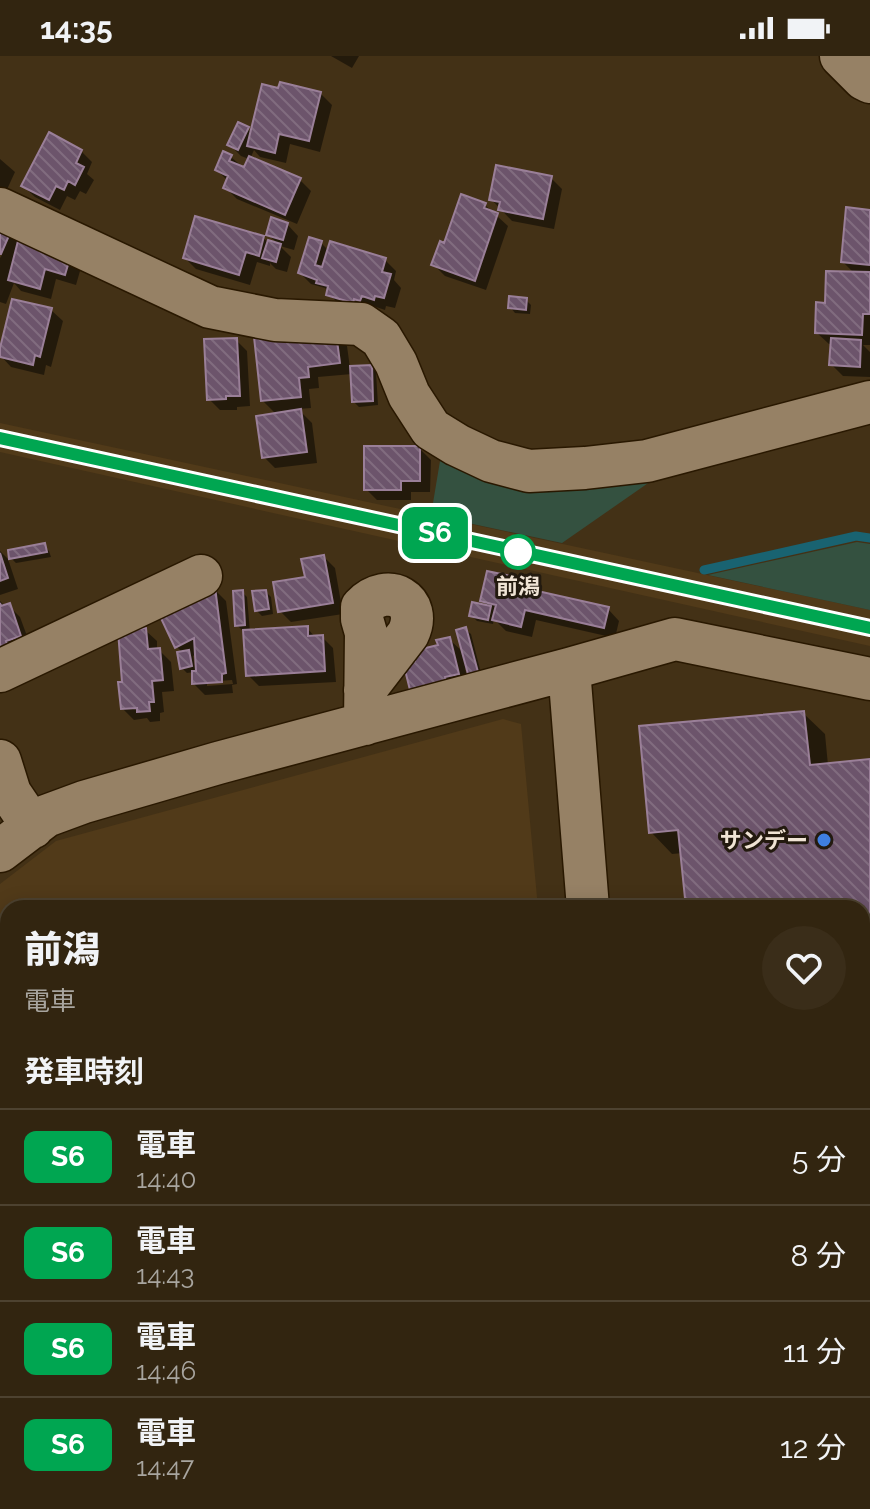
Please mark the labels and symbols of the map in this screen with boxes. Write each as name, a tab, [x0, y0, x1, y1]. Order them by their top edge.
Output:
line badge: S6	[399, 507, 471, 559]
marker: 前潟	[501, 535, 535, 569]
place label: 前潟	[496, 573, 540, 599]
place label: サンデー	[720, 827, 808, 853]
marker: サンデー	[815, 831, 833, 849]

